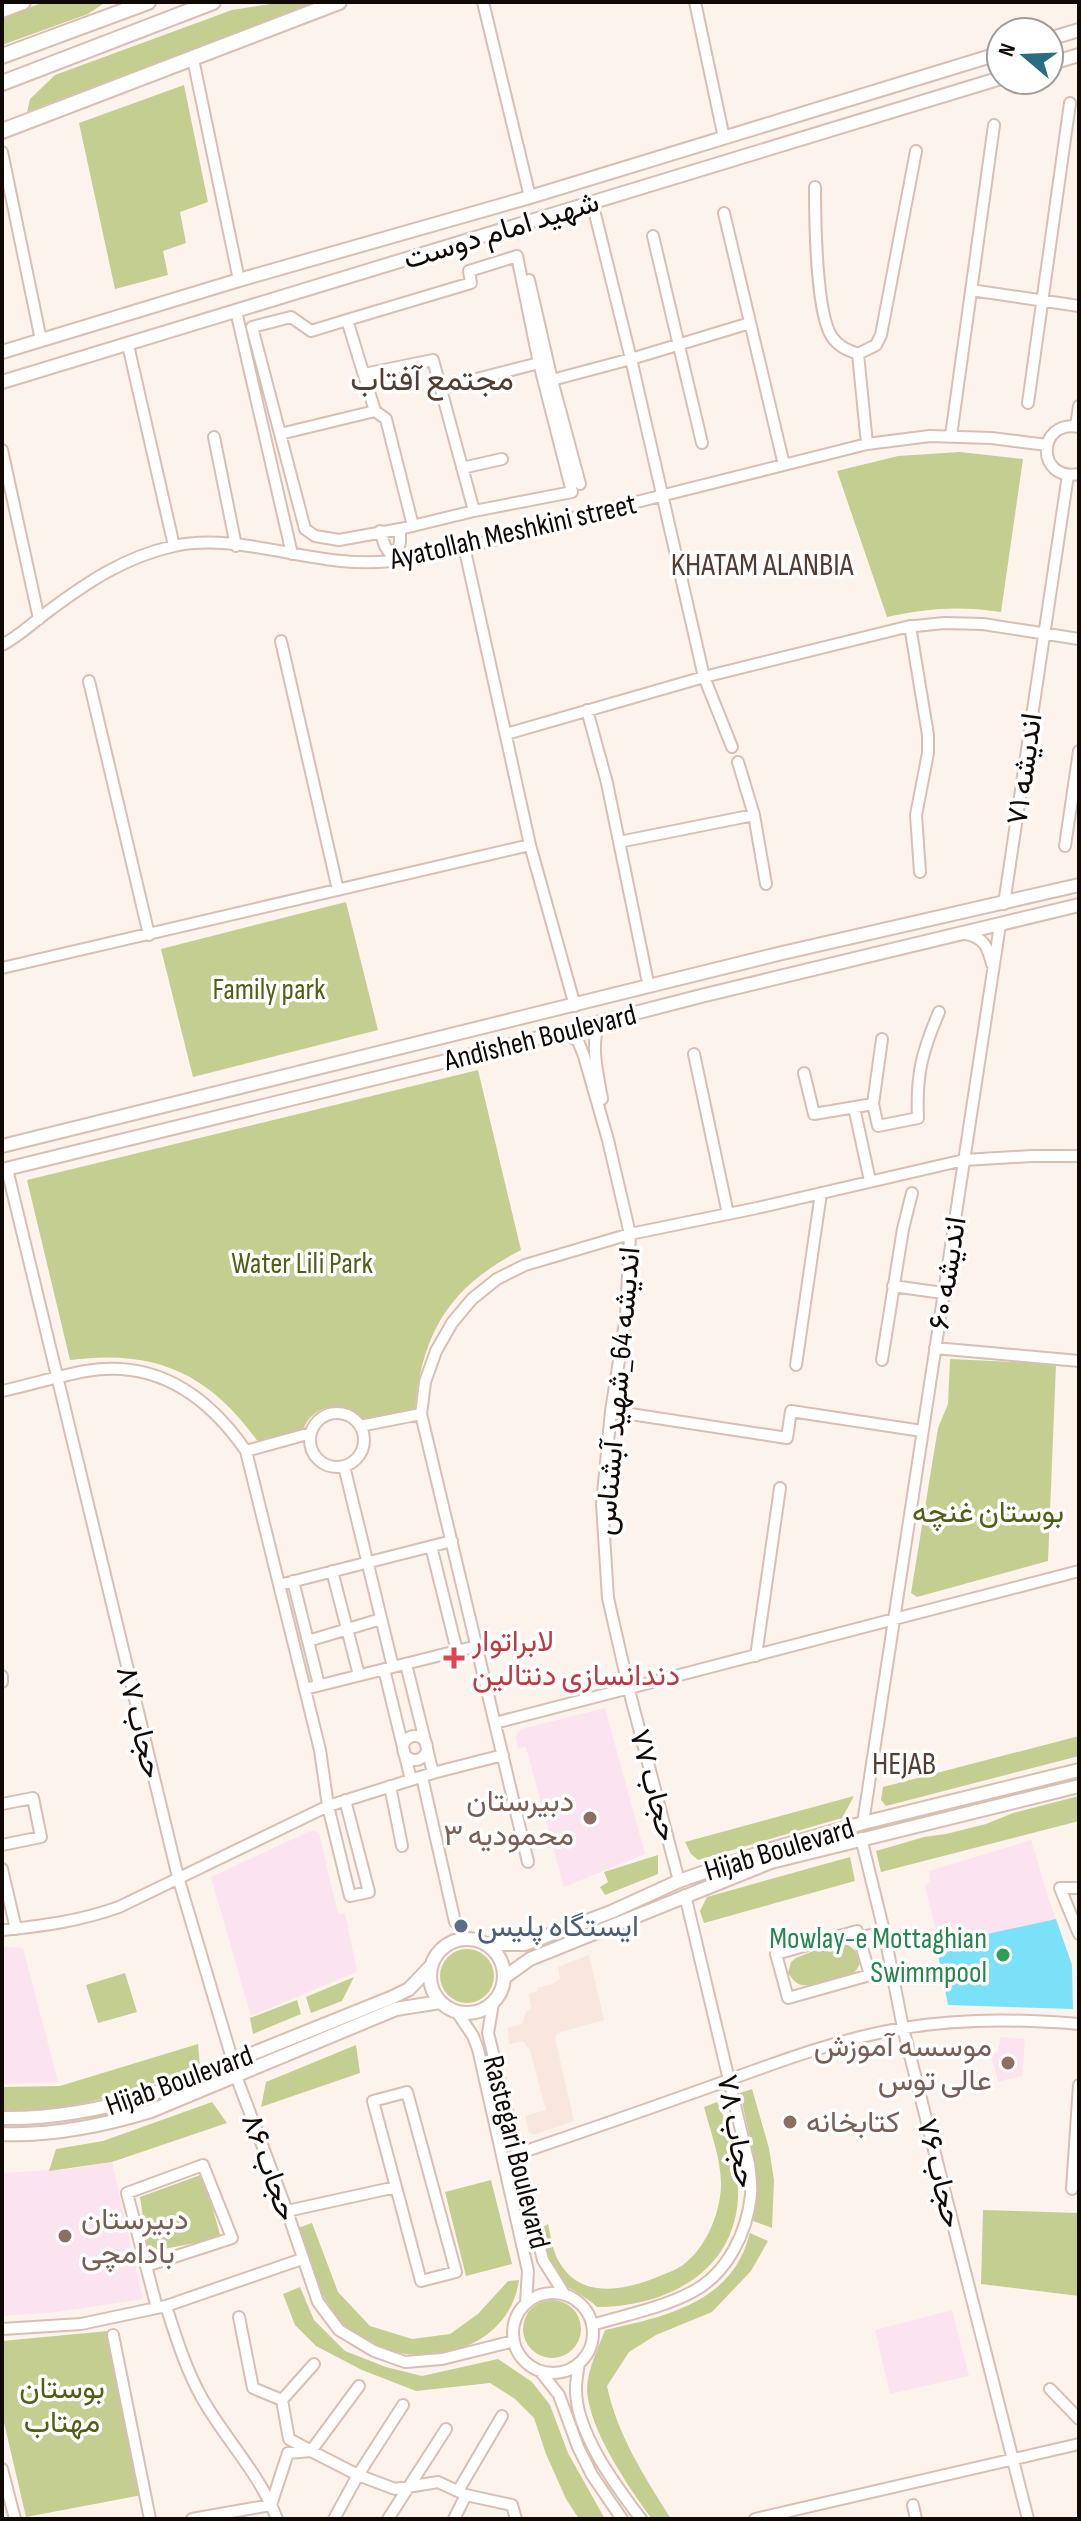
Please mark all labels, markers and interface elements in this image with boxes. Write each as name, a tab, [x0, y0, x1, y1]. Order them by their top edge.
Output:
north arrow	[985, 16, 1065, 96]
text: N	[993, 40, 1022, 60]
street label: شهید امام دوست	[399, 184, 604, 278]
district label: مجتمع آفتاب	[350, 361, 514, 401]
street label: Ayatollah Meshkini street	[386, 486, 640, 578]
district label: KHATAM ALANBIA	[671, 546, 854, 585]
street label: اندیشه ۷۱	[999, 711, 1051, 827]
park label: Family park	[212, 972, 326, 1008]
street label: Andisheh Boulevard	[439, 997, 640, 1079]
street label: اندیشه ۶۰	[921, 1214, 975, 1332]
street label: اندیشه 64_شهید آبشناس	[587, 1245, 649, 1537]
park label: Water Lili Park	[231, 1246, 373, 1282]
park label: بوستان غنچه	[912, 1495, 1064, 1532]
place label: لابراتوار دندانسازی دنتالین	[471, 1624, 680, 1694]
marker: لابراتوار دندانسازی دنتالین	[443, 1647, 465, 1669]
street label: حجاب ۸۷	[108, 1662, 170, 1782]
street label: حجاب ۷۷	[621, 1725, 685, 1845]
district label: HEJAB	[872, 1745, 936, 1784]
place label: دبیرستان محمودیه ۳	[443, 1784, 574, 1854]
marker: دبیرستان محمودیه ۳	[581, 1809, 599, 1827]
street label: Hijab Boulevard	[700, 1810, 858, 1890]
place label: ایستگاه پلیس	[477, 1909, 639, 1946]
marker: ایستگاه پلیس	[452, 1917, 470, 1935]
place label: Mowlay-e Mottaghian Swimmpool	[769, 1921, 987, 1991]
marker: Mowlay-e Mottaghian Swimmpool	[994, 1946, 1012, 1964]
place label: موسسه آموزش عالی توس	[814, 2029, 992, 2099]
street label: Hijab Boulevard	[101, 2038, 258, 2124]
street label: Rastegari Boulevard	[475, 2052, 557, 2253]
marker: موسسه آموزش عالی توس	[999, 2054, 1017, 2072]
street label: حجاب ۷۸	[708, 2072, 764, 2191]
place label: کتابخانه	[806, 2105, 900, 2141]
street label: حجاب ۸۶	[233, 2109, 305, 2226]
marker: کتابخانه	[781, 2113, 799, 2131]
street label: حجاب ۷۶	[908, 2115, 970, 2232]
place label: دبیرستان بادامچی	[81, 2202, 189, 2273]
marker: دبیرستان بادامچی	[56, 2227, 74, 2245]
park label: بوستان مهتاب	[19, 2371, 105, 2441]

